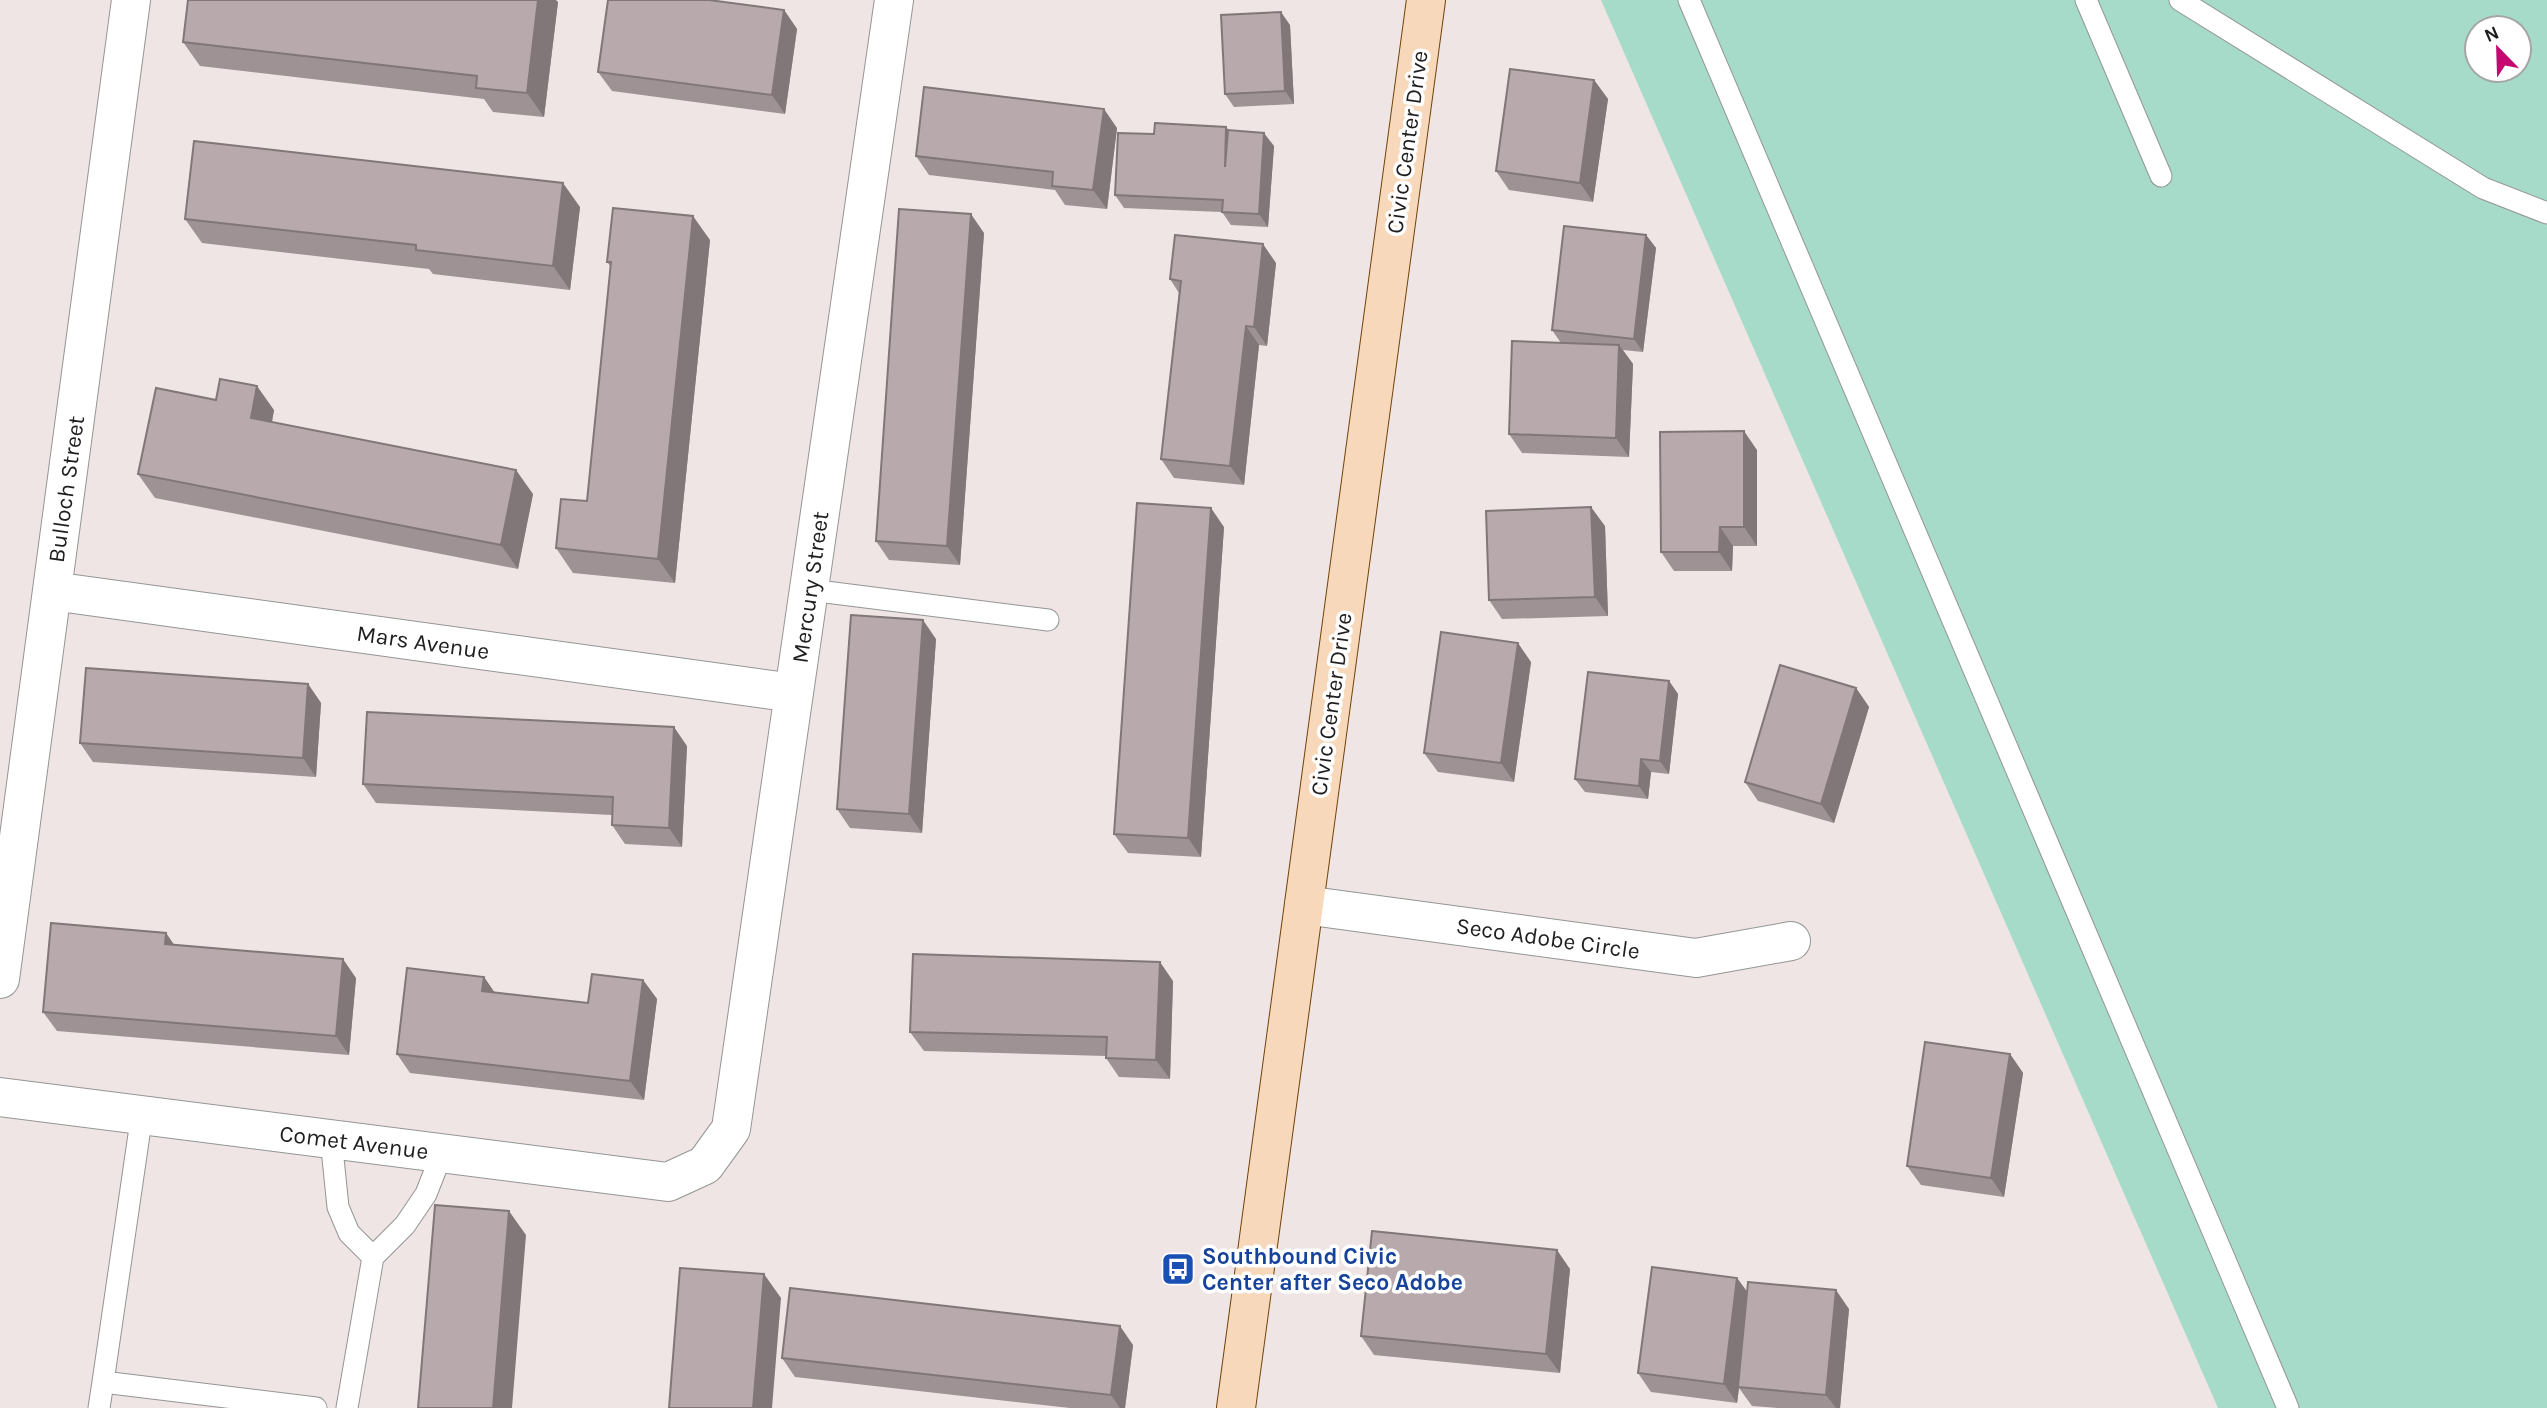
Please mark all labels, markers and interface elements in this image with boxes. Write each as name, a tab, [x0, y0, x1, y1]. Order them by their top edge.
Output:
north arrow	[2463, 14, 2533, 84]
text: N	[2481, 21, 2502, 47]
street label: Civic Center Drive	[1381, 49, 1434, 235]
street label: Bulloch Street	[43, 414, 90, 564]
street label: Mercury Street	[786, 509, 835, 665]
street label: Civic Center Drive	[1305, 611, 1358, 797]
street label: Mars Avenue	[355, 620, 491, 665]
street label: Seco Adobe Circle	[1454, 912, 1642, 965]
street label: Comet Avenue	[278, 1120, 430, 1165]
place label: Southbound Civic Center after Seco Adobe	[1202, 1243, 1463, 1296]
bus stop icon: Southbound Civic Center after Seco Adobe	[1159, 1250, 1197, 1288]

